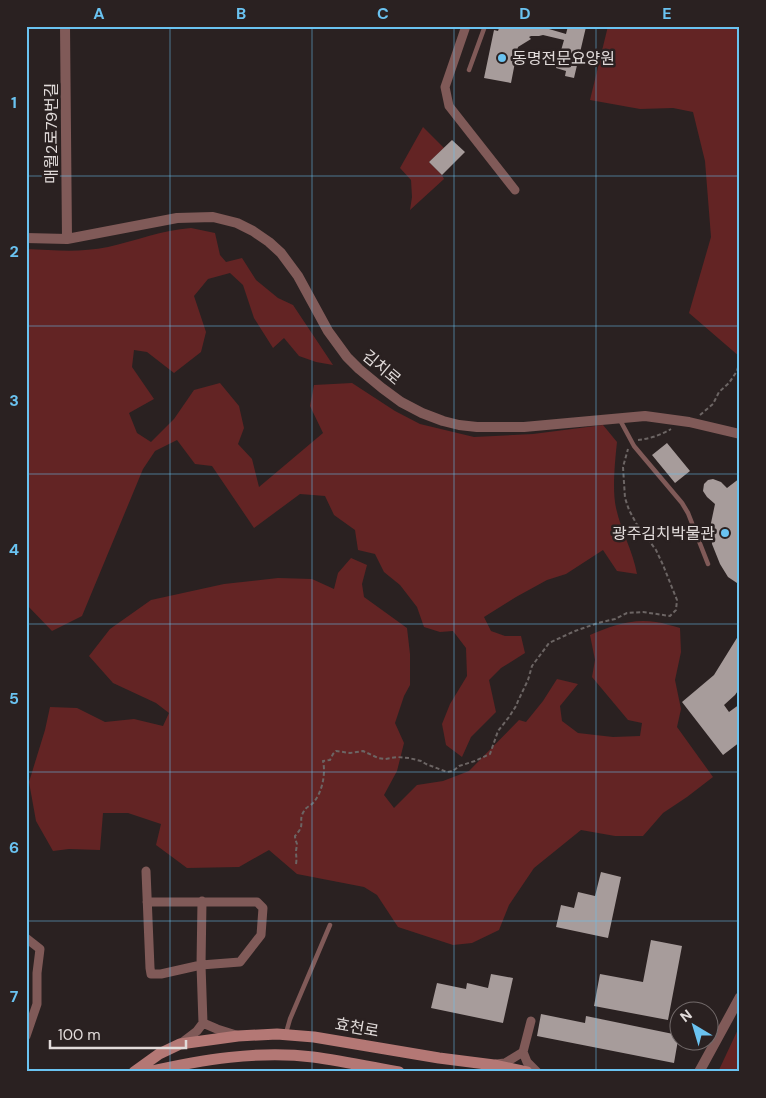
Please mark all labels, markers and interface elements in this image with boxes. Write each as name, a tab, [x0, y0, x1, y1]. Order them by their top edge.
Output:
text: A	[93, 3, 105, 24]
text: B	[236, 3, 246, 24]
text: C	[377, 3, 389, 24]
text: D	[519, 3, 531, 24]
text: E	[662, 3, 672, 24]
place label: 동명전문요양원	[512, 48, 615, 69]
marker: 동명전문요양원	[496, 52, 508, 64]
street label: 매월2로79번길	[41, 83, 62, 184]
text: 1	[11, 92, 17, 113]
text: 2	[9, 241, 19, 262]
street label: 김치로	[358, 345, 406, 390]
text: 3	[9, 390, 19, 411]
place label: 광주김치박물관	[612, 523, 715, 544]
marker: 광주김치박물관	[719, 527, 731, 539]
text: 4	[9, 539, 19, 560]
text: 5	[9, 688, 19, 709]
text: 6	[9, 837, 19, 858]
text: 7	[10, 986, 19, 1007]
north arrow	[668, 1000, 718, 1050]
text: N	[676, 1006, 696, 1026]
street label: 효천로	[333, 1013, 381, 1042]
scale bar	[50, 1018, 186, 1050]
text: 100 m	[58, 1025, 101, 1045]

